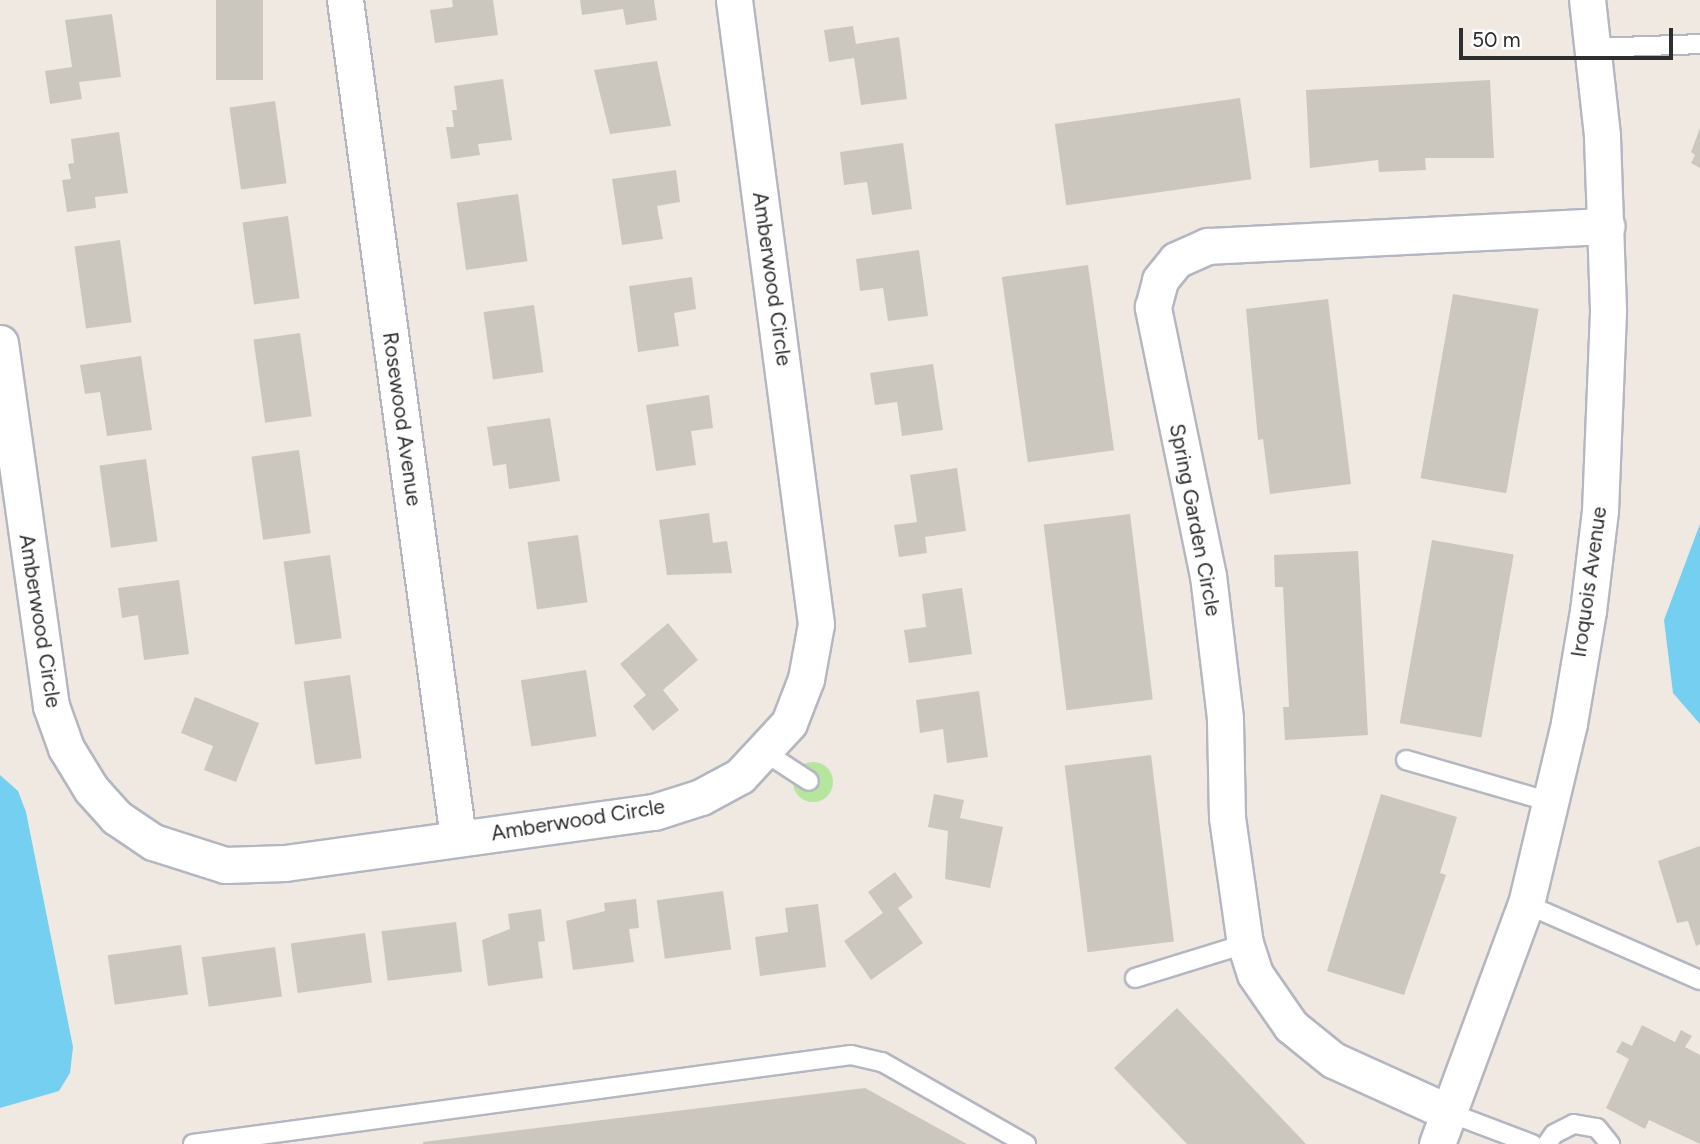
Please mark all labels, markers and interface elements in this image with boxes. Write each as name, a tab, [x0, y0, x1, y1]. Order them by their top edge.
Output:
scale bar	[1462, 14, 1676, 58]
text: 50 m	[1472, 27, 1521, 52]
street label: Amberwood Circle	[747, 190, 797, 368]
street label: Rosewood Avenue	[377, 330, 427, 508]
street label: Spring Garden Circle	[1164, 422, 1226, 618]
street label: Iroquois Avenue	[1566, 505, 1612, 659]
street label: Amberwood Circle	[14, 532, 66, 710]
street label: Amberwood Circle	[489, 794, 667, 846]

